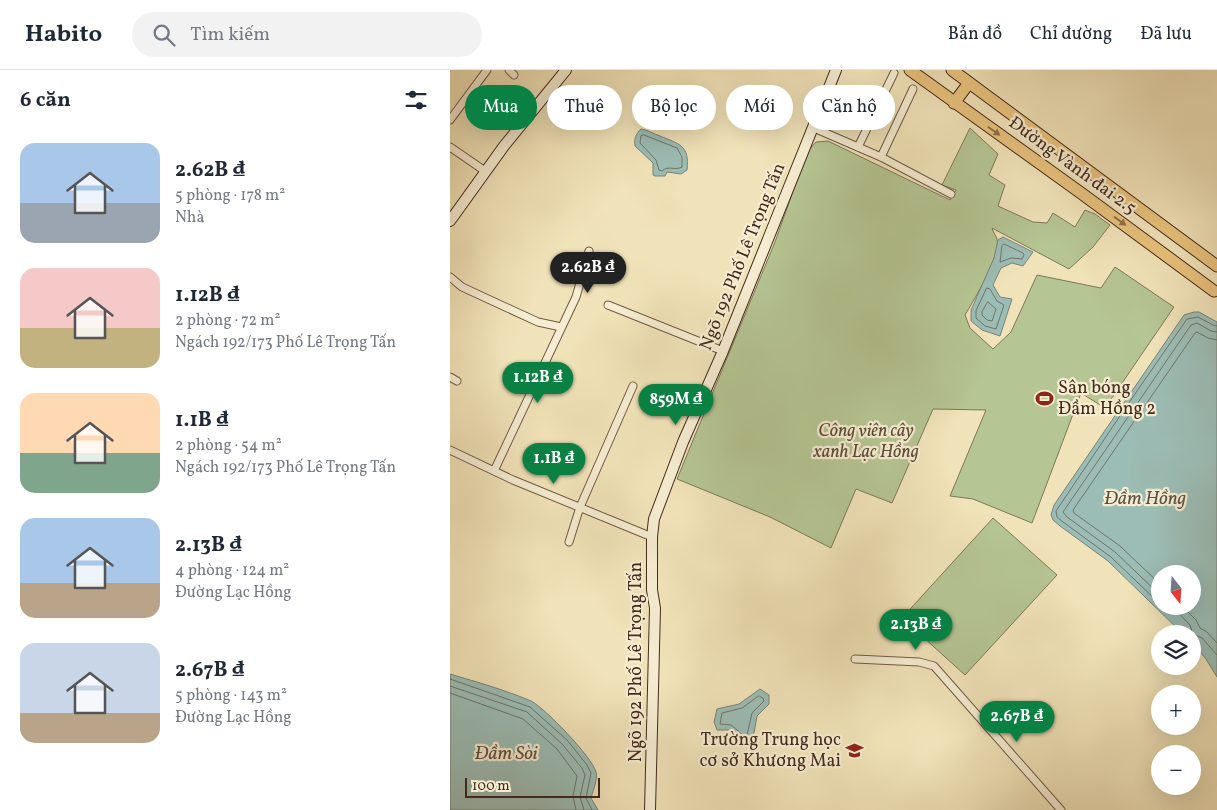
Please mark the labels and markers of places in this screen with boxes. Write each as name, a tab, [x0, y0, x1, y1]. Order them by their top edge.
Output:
pin: 2.62B ₫	[542, 252, 634, 294]
pin: 1.12B ₫	[492, 362, 584, 404]
place label: Sân bóng Đầm Hồng 2	[1058, 376, 1156, 422]
pin: 859M ₫	[635, 384, 717, 426]
sports icon: Sân bóng Đầm Hồng 2	[1034, 388, 1054, 408]
pin: 1.1B ₫	[513, 442, 595, 485]
pin: 2.13B ₫	[870, 608, 962, 651]
pin: 2.67B ₫	[971, 700, 1063, 743]
place label: Trường Trung học cơ sở Khương Mai	[700, 728, 841, 774]
school or university icon: Trường Trung học cơ sở Khương Mai	[845, 740, 865, 760]

